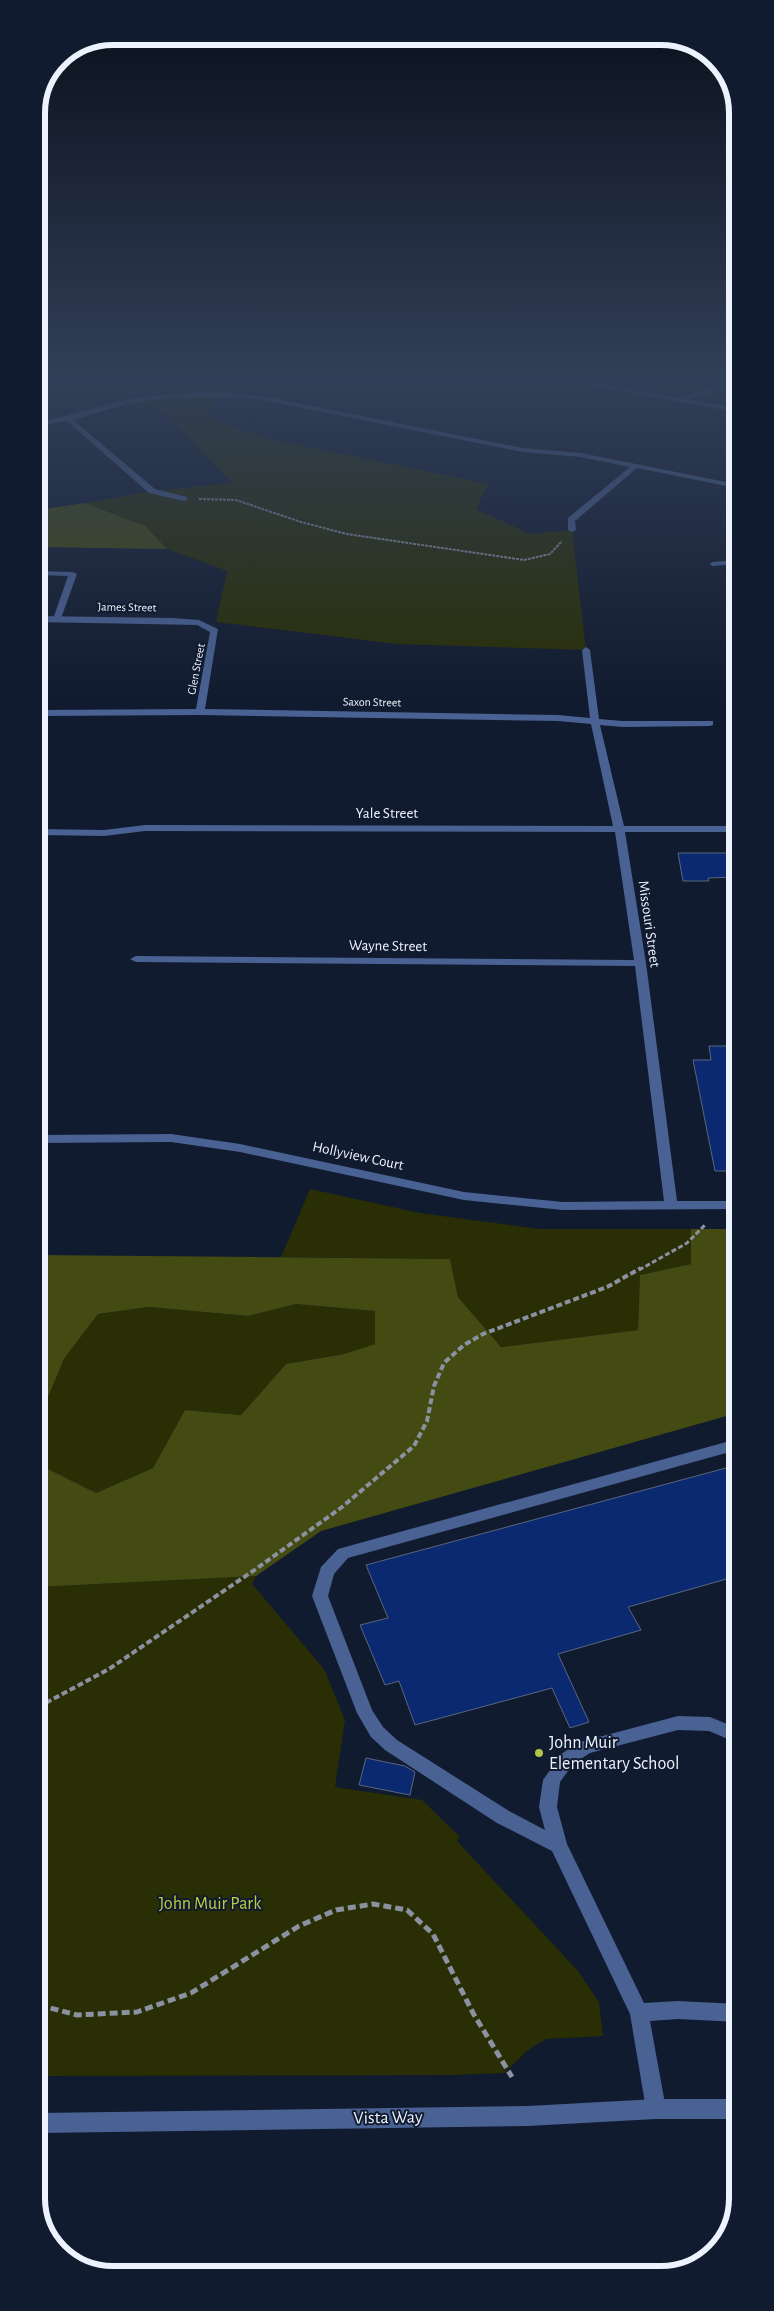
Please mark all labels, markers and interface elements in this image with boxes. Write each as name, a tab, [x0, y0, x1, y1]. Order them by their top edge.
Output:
street label: James Street	[98, 600, 157, 614]
street label: Glen Street	[185, 642, 207, 696]
street label: Saxon Street	[343, 695, 401, 709]
street label: Yale Street	[356, 806, 418, 821]
street label: Missouri Street	[635, 880, 663, 969]
street label: Wayne Street	[349, 938, 427, 954]
street label: Hollyview Court	[311, 1139, 405, 1173]
place label: John Muir Elementary School	[549, 1734, 680, 1773]
marker: John Muir Elementary School	[533, 1747, 545, 1759]
park label: John Muir Park	[159, 1895, 262, 1913]
street label: Vista Way	[353, 2108, 423, 2128]

